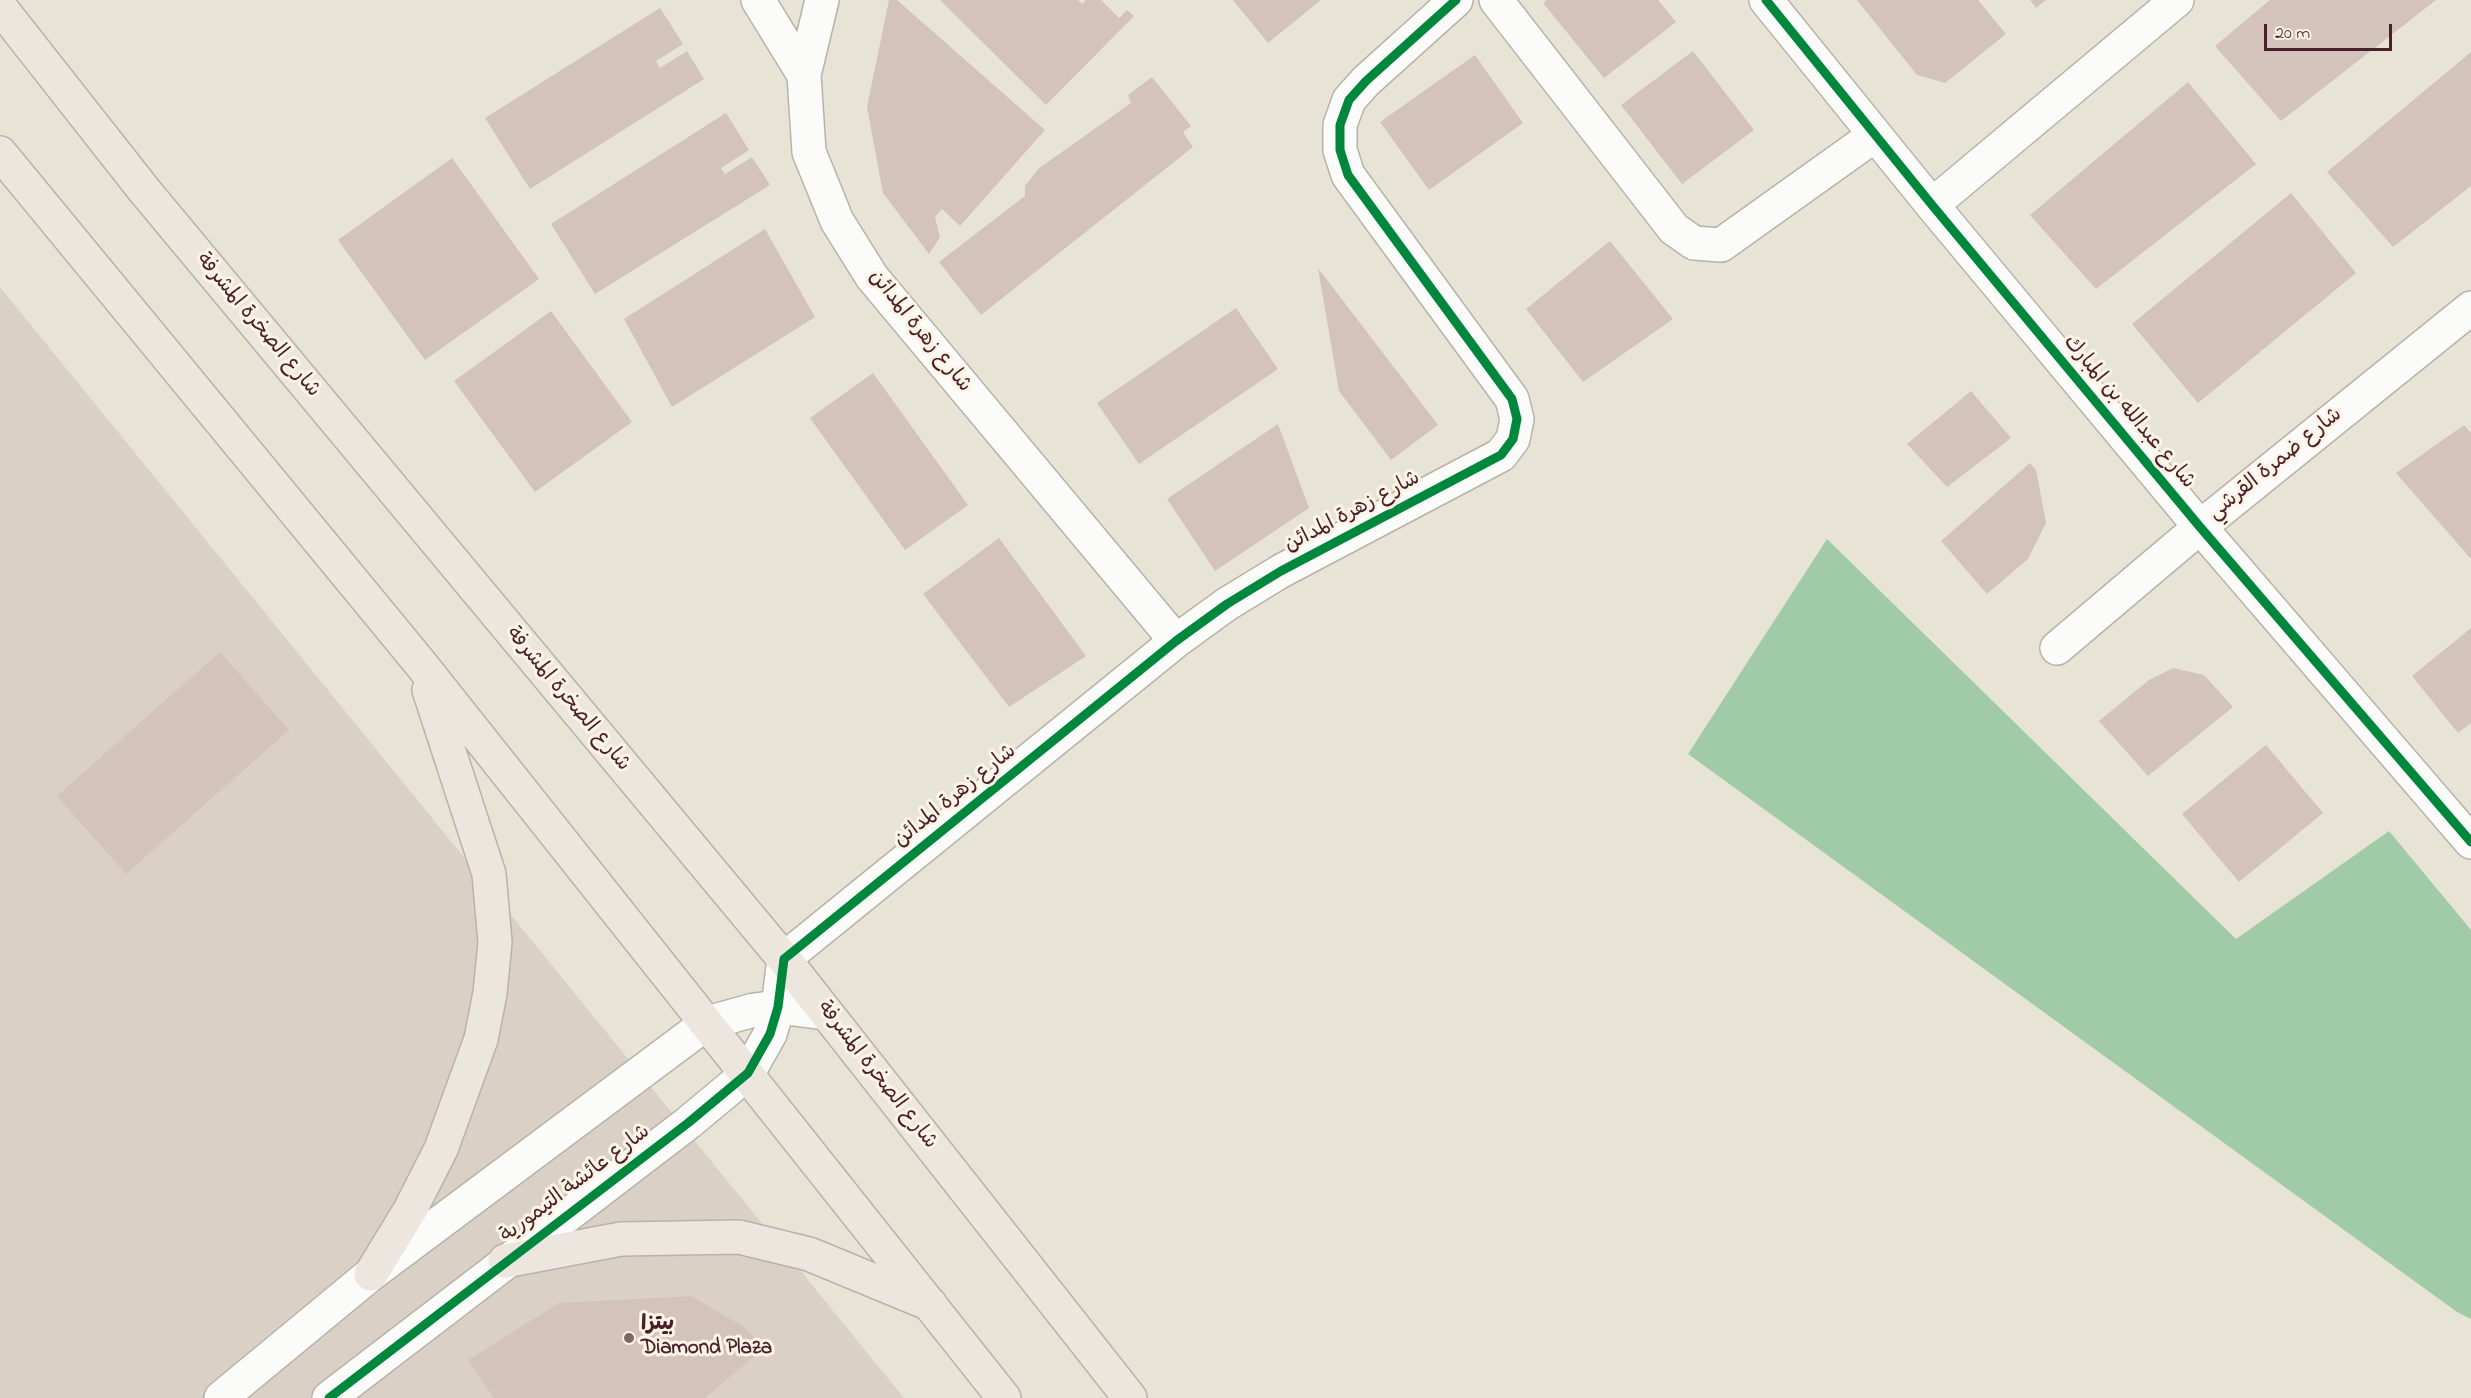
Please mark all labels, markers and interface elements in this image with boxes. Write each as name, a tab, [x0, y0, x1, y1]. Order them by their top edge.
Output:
scale bar	[2267, 12, 2394, 50]
text: 20 m	[2275, 21, 2310, 47]
street label: شارع الصخرة المشرفة	[189, 249, 325, 403]
street label: شارع زهرة المدائن	[862, 266, 976, 398]
street label: شارع عبدالله بن المبارك	[2056, 331, 2200, 495]
street label: شارع ضمرة القرشي	[2204, 403, 2348, 527]
street label: شارع زهرة المدائن	[1281, 467, 1425, 559]
street label: شارع الصخرة المشرفة	[499, 623, 635, 777]
street label: شارع زهرة المدائن	[890, 740, 1022, 854]
street label: شارع الصخرة المشرفة	[810, 997, 942, 1155]
street label: شارع عائشة التيمورية	[496, 1120, 656, 1250]
place label: بيتزا Diamond Plaza	[641, 1313, 772, 1363]
marker: بيتزا Diamond Plaza	[622, 1331, 636, 1345]

